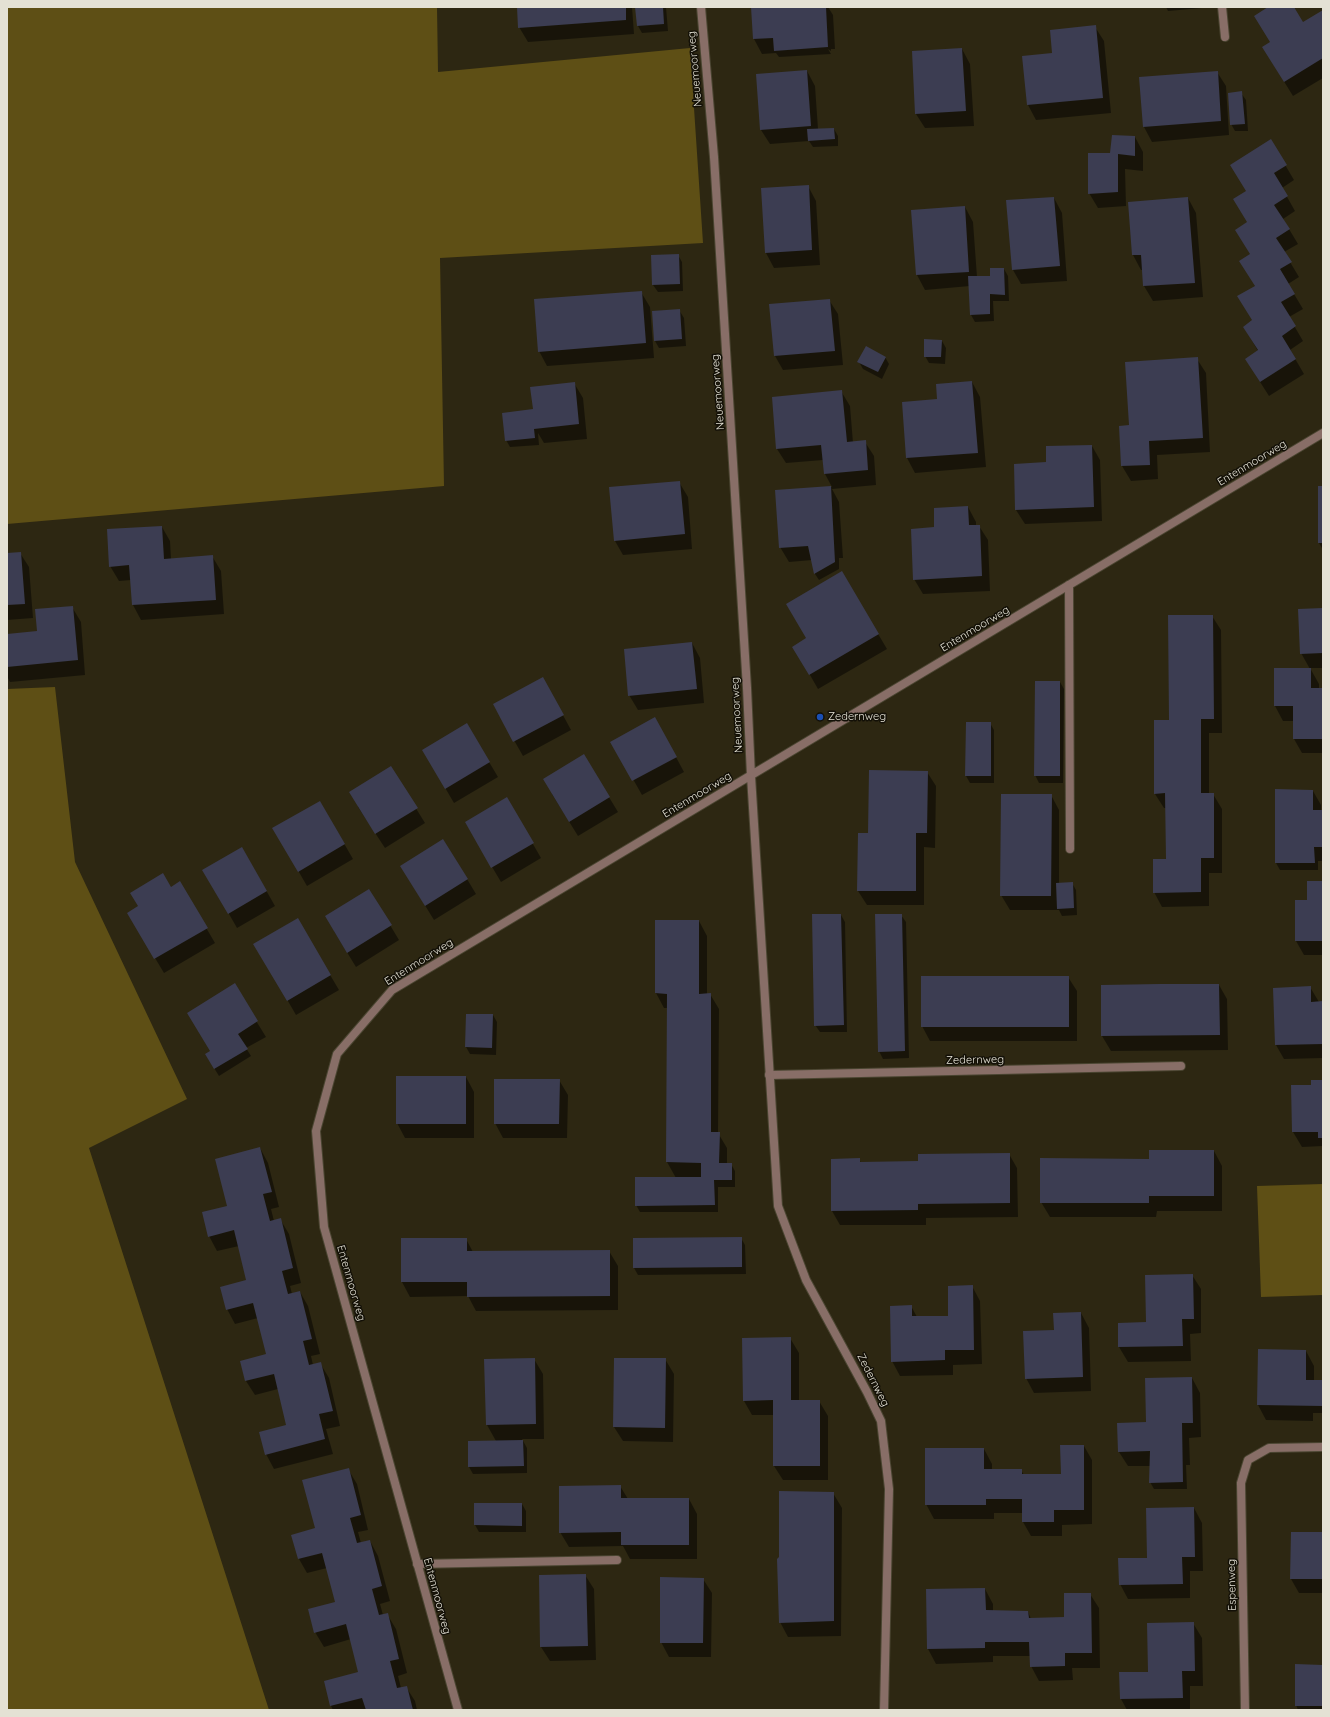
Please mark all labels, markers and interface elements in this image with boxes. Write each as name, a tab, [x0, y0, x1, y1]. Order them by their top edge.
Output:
street label: Neuemoorweg	[685, 31, 705, 107]
street label: Neuemoorweg	[709, 354, 727, 430]
street label: Entenmoorweg	[1215, 437, 1289, 489]
street label: Entenmoorweg	[938, 603, 1012, 655]
street label: Neuemoorweg	[728, 677, 746, 753]
place label: Zedernweg	[828, 710, 886, 724]
marker: Zedernweg	[815, 712, 825, 722]
street label: Entenmoorweg	[660, 769, 734, 821]
street label: Entenmoorweg	[382, 936, 456, 988]
street label: Zedernweg	[946, 1053, 1004, 1067]
street label: Entenmoorweg	[334, 1244, 368, 1322]
street label: Zedernweg	[854, 1351, 892, 1409]
street label: Entenmoorweg	[420, 1556, 454, 1636]
street label: Espenweg	[1225, 1559, 1239, 1611]

